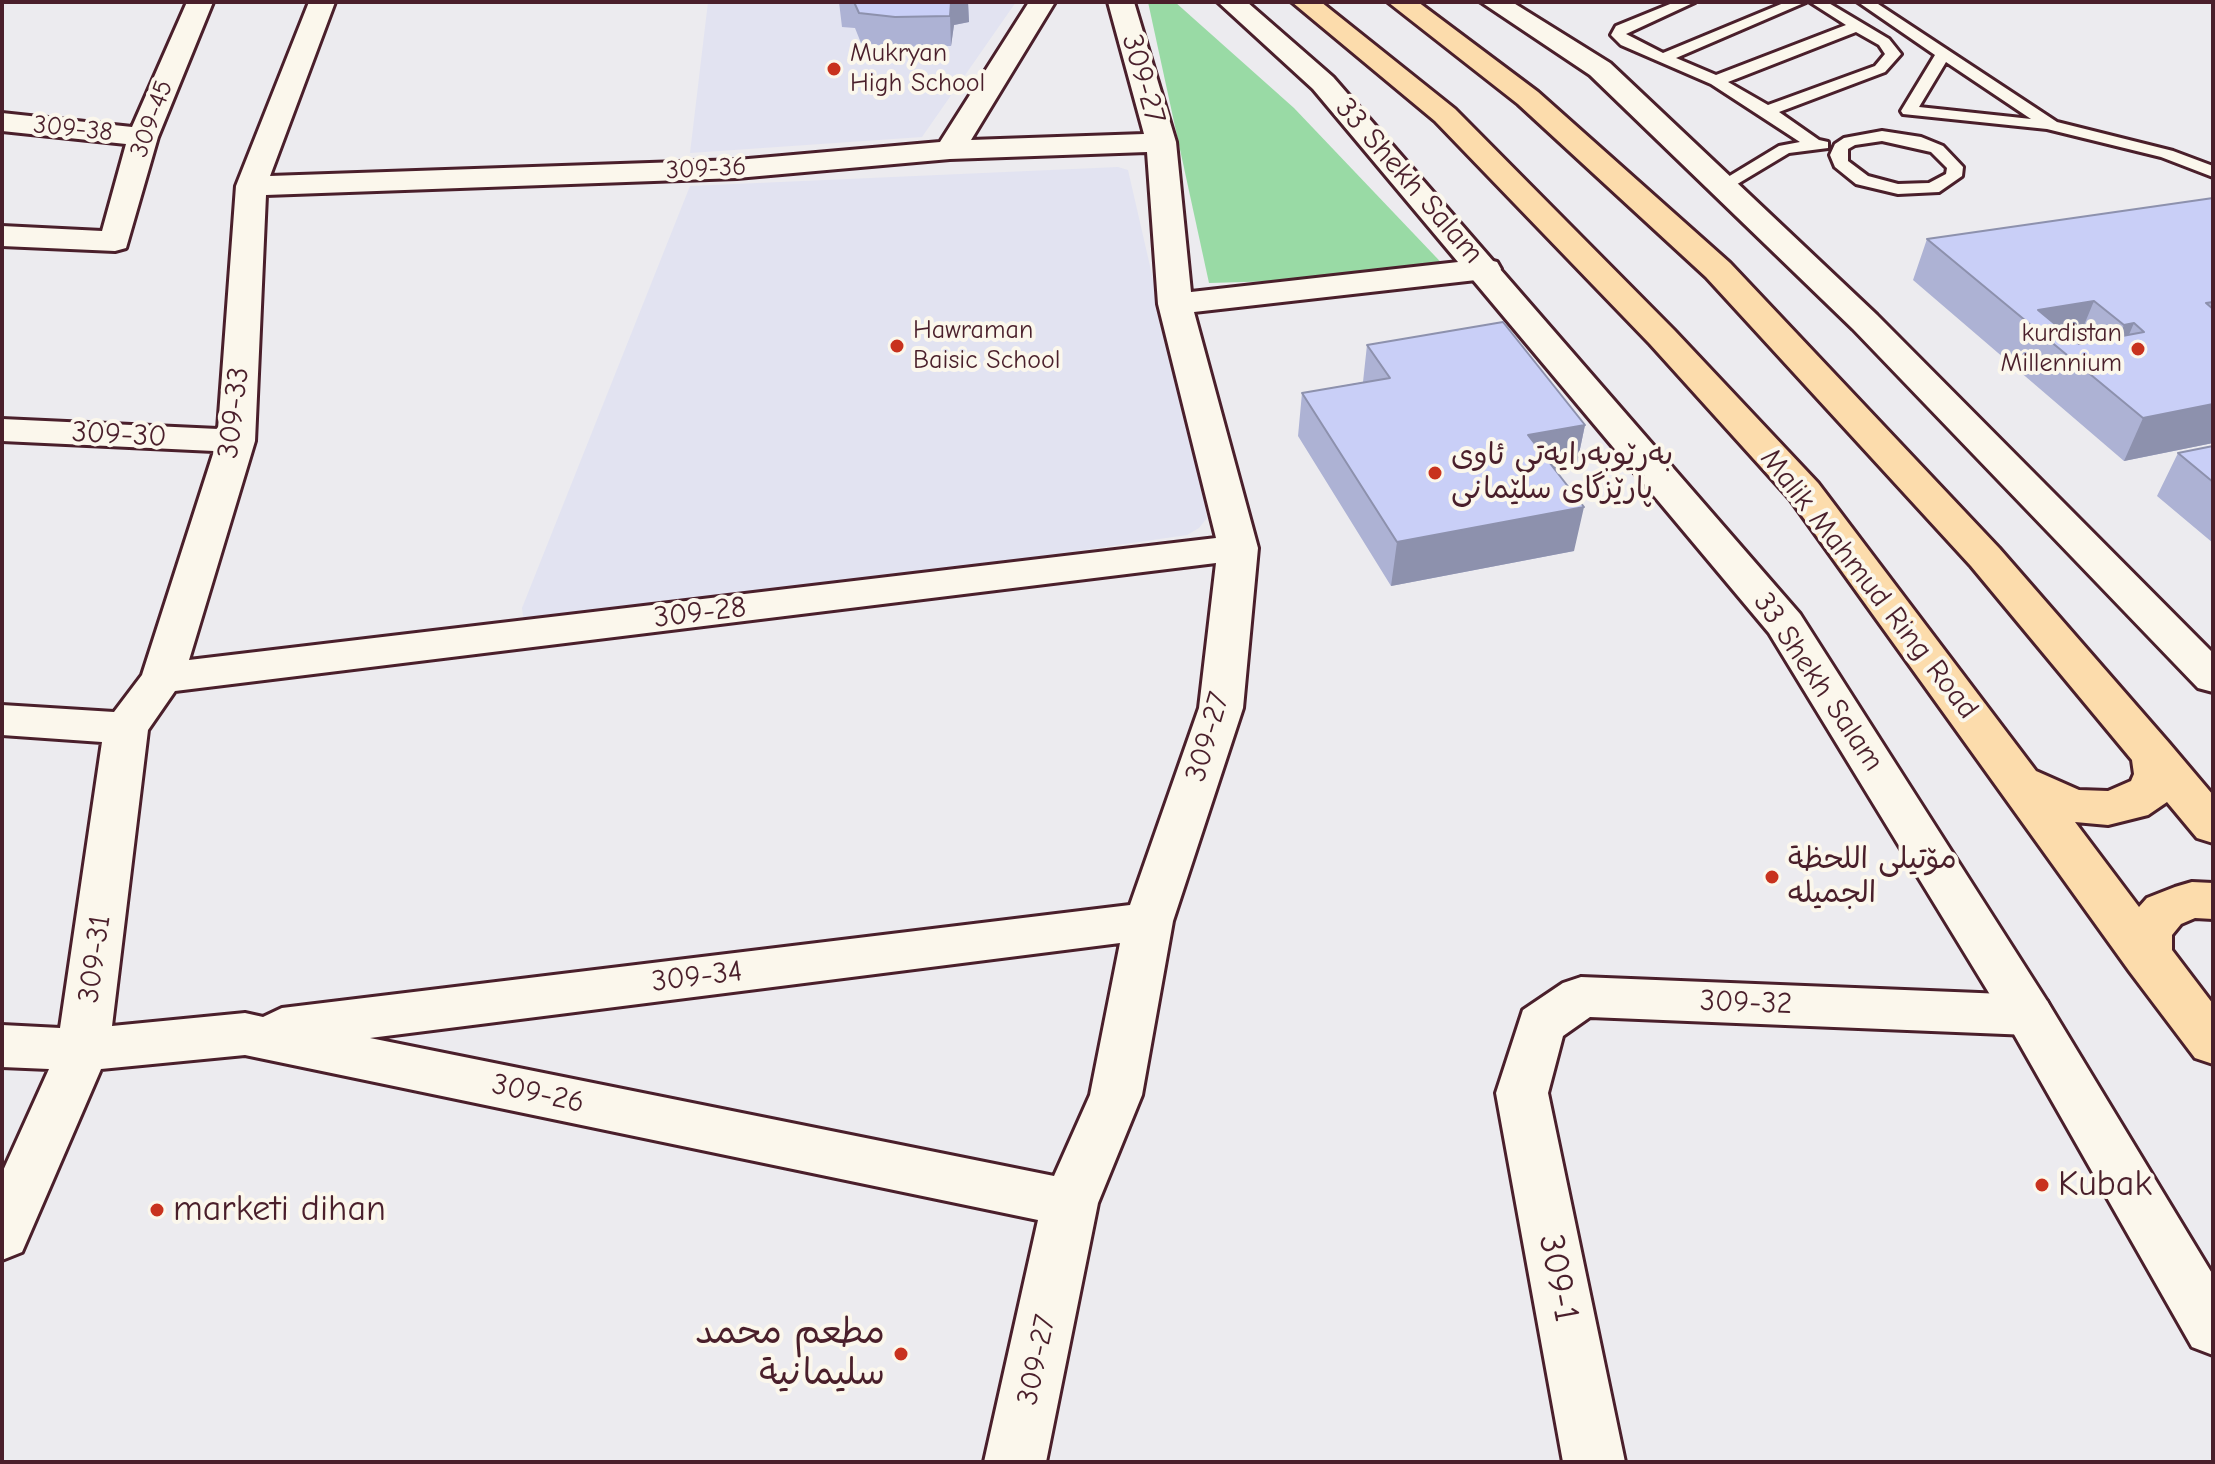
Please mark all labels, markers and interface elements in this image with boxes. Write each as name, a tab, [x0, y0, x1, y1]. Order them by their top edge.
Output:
street label: 309-27	[1113, 30, 1173, 128]
place label: Mukryan High School	[850, 38, 985, 100]
marker: Mukryan High School	[825, 60, 843, 78]
street label: 309-45	[124, 76, 180, 162]
street label: 33 Shekh Salam	[1327, 91, 1491, 271]
street label: 309-38	[32, 109, 114, 149]
street label: 309-36	[665, 151, 747, 187]
place label: Hawraman Baisic School	[913, 315, 1060, 376]
place label: kurdistan Millennium	[2000, 318, 2122, 380]
marker: Hawraman Baisic School	[888, 337, 906, 355]
marker: kurdistan Millennium	[2129, 340, 2147, 358]
street label: 309-33	[211, 365, 257, 461]
street label: 309-30	[71, 415, 167, 455]
place label: بەڕێوبەرایەتی ئاوی پارێزگای سلێمانی	[1451, 438, 1673, 508]
street label: Malik Mahmud Ring Road	[1752, 442, 1986, 726]
marker: بەڕێوبەرایەتی ئاوی پارێزگای سلێمانی	[1426, 464, 1444, 482]
street label: 33 Shekh Salam	[1745, 586, 1891, 778]
street label: 309-28	[652, 589, 748, 637]
street label: 309-27	[1178, 688, 1238, 786]
place label: مۆتیلی اللحظة الجميله	[1788, 842, 1957, 912]
marker: مۆتیلی اللحظة الجميله	[1763, 868, 1781, 886]
street label: 309-31	[71, 913, 119, 1005]
street label: 309-34	[650, 954, 744, 1000]
street label: 309-32	[1699, 983, 1793, 1023]
street label: 309-26	[489, 1067, 587, 1121]
place label: Kubak	[2058, 1163, 2152, 1207]
marker: Kubak	[2033, 1176, 2051, 1194]
place label: marketi dihan	[173, 1188, 386, 1232]
marker: marketi dihan	[148, 1201, 166, 1219]
street label: 309-1	[1528, 1231, 1588, 1325]
place label: مطعم محمد سليمانية	[695, 1311, 885, 1396]
street label: 309-27	[1010, 1312, 1064, 1408]
marker: مطعم محمد سليمانية	[892, 1345, 910, 1363]

